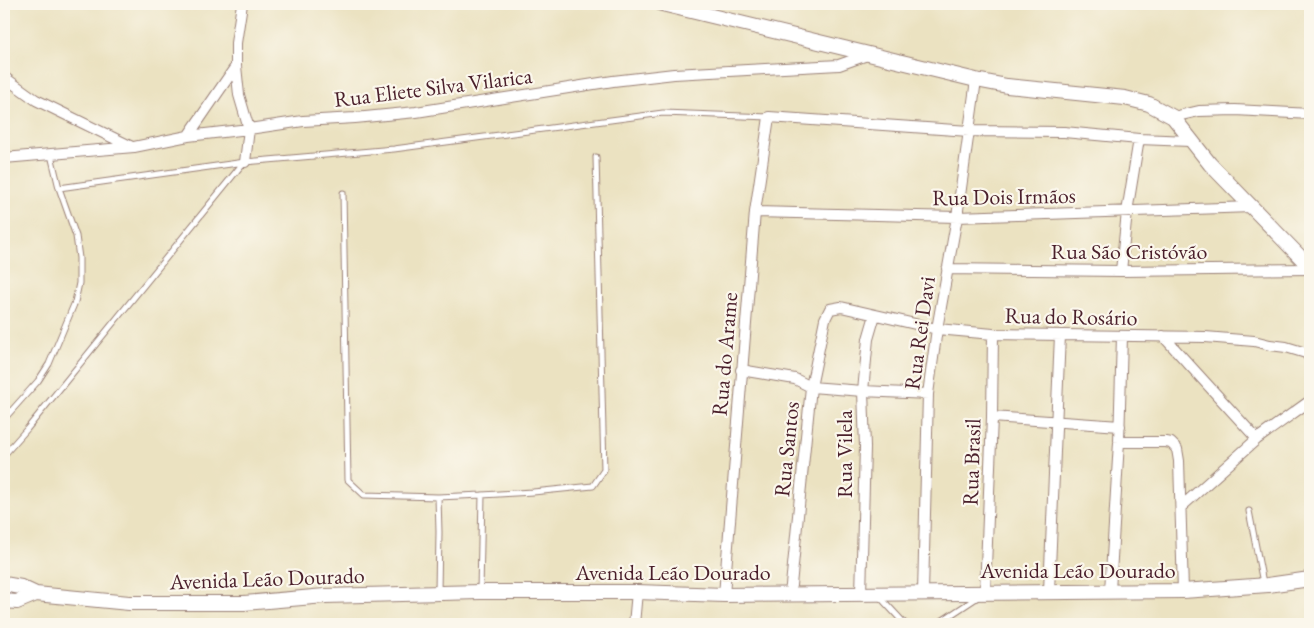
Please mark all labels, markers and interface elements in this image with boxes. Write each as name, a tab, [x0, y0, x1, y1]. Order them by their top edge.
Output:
street label: Rua Eliete Silva Vilarica	[332, 61, 534, 114]
street label: Rua Dois Irmãos	[932, 181, 1076, 212]
street label: Rua São Cristóvão	[1051, 237, 1207, 266]
street label: Rua Rei Davi	[897, 274, 942, 392]
street label: Rua do Arame	[705, 291, 744, 417]
street label: Rua do Rosário	[1004, 301, 1138, 332]
street label: Rua Santos	[767, 400, 806, 498]
street label: Rua Vilela	[830, 410, 859, 498]
street label: Rua Brasil	[955, 418, 988, 506]
street label: Avenida Leão Dourado	[979, 556, 1176, 585]
street label: Avenida Leão Dourado	[574, 558, 771, 587]
street label: Avenida Leão Dourado	[168, 561, 365, 596]

